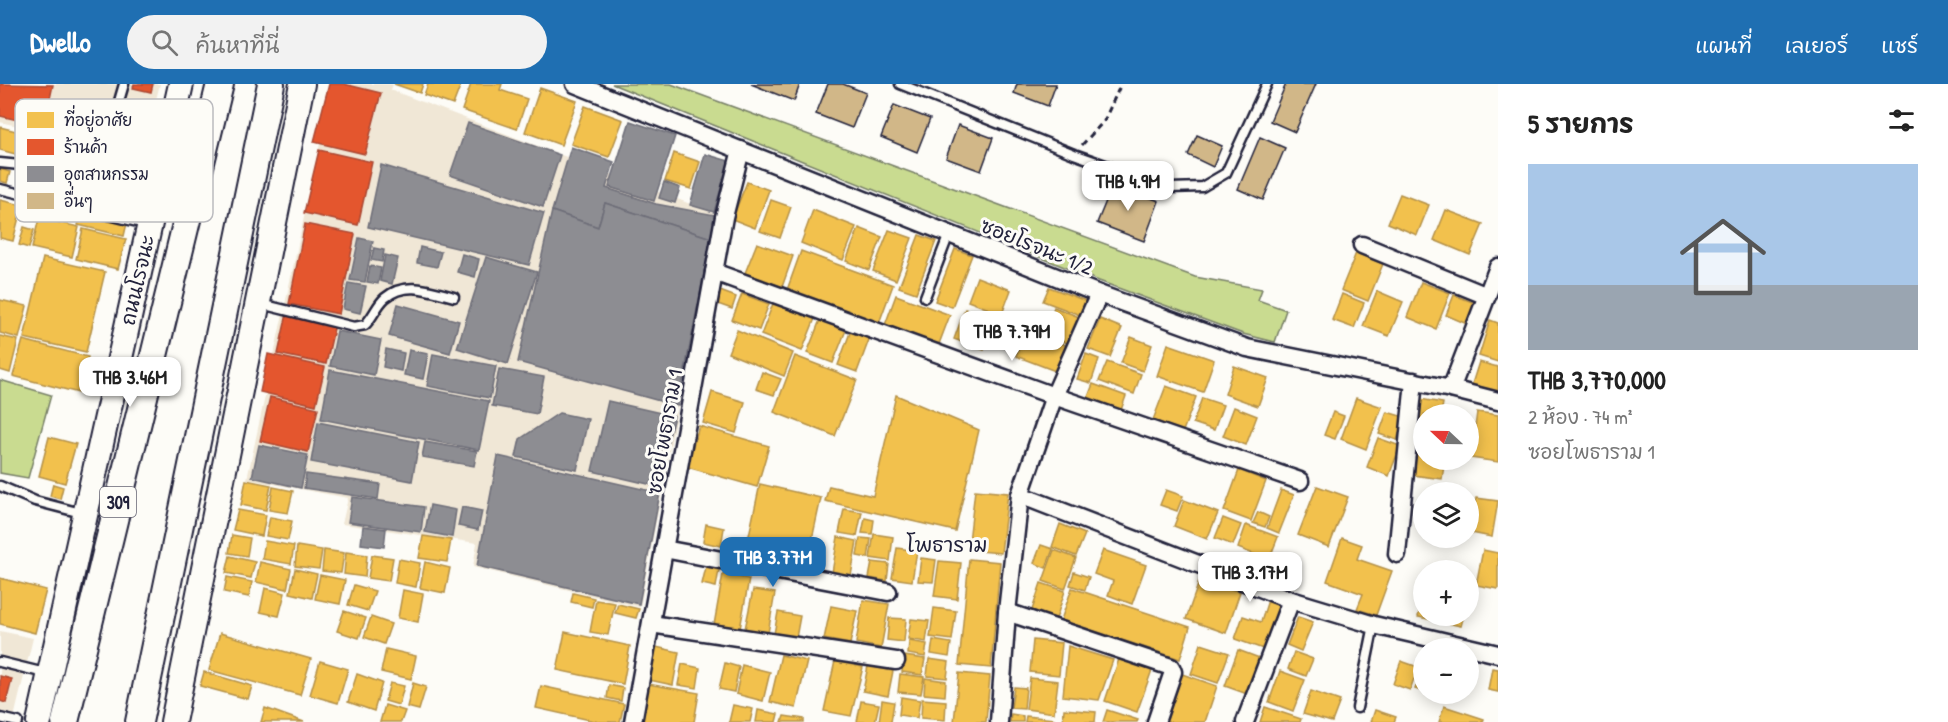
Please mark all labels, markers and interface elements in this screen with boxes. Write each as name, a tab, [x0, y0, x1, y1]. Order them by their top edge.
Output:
search box	[127, 15, 547, 69]
text: Dwello	[30, 23, 91, 61]
icon: search	[148, 26, 181, 59]
text: ค้นหาที่นี่	[196, 30, 279, 60]
text: แผนที่	[1695, 31, 1752, 60]
text: เลเยอร์	[1785, 31, 1848, 60]
text: แชร์	[1881, 31, 1918, 60]
legend	[15, 99, 213, 222]
icon: filters	[1885, 104, 1918, 137]
text: ที่อยู่อาศัย	[64, 105, 132, 133]
text: 5 รายการ	[1528, 106, 1634, 141]
text: ร้านค้า	[64, 136, 108, 158]
pin: THB 4.9M	[1066, 161, 1190, 212]
text: อุตสาหกรรม	[64, 163, 149, 187]
text: THB 4.9M	[1096, 167, 1160, 194]
text: อื่นๆ	[64, 186, 93, 213]
icon: home	[1669, 203, 1777, 311]
street label: ซอยโรจนะ 1/2	[977, 211, 1098, 281]
street label: ถนนโรจนะ	[113, 232, 161, 328]
pin: THB 7.79M	[943, 311, 1081, 362]
text: THB 7.79M	[974, 317, 1050, 344]
pin: THB 3.46M	[61, 357, 199, 408]
text: THB 3,770,000	[1528, 362, 1666, 397]
text: THB 3.46M	[93, 363, 167, 390]
street label: ซอยโพธาราม 1	[640, 367, 688, 497]
text: 2 ห้อง · 74 m²	[1528, 403, 1632, 430]
north arrow	[1413, 404, 1479, 470]
map controls	[1413, 404, 1479, 704]
text: ซอยโพธาราม 1	[1528, 438, 1655, 465]
button: layers	[1413, 482, 1479, 548]
road number: 309	[100, 487, 136, 517]
district label: โพธาราม	[907, 530, 987, 559]
pin: THB 3.77M	[704, 537, 842, 588]
text: THB 3.77M	[734, 543, 812, 570]
pin: THB 3.17M	[1181, 552, 1319, 603]
text: THB 3.17M	[1212, 558, 1288, 585]
button: +	[1413, 560, 1479, 626]
button: −	[1413, 638, 1479, 704]

